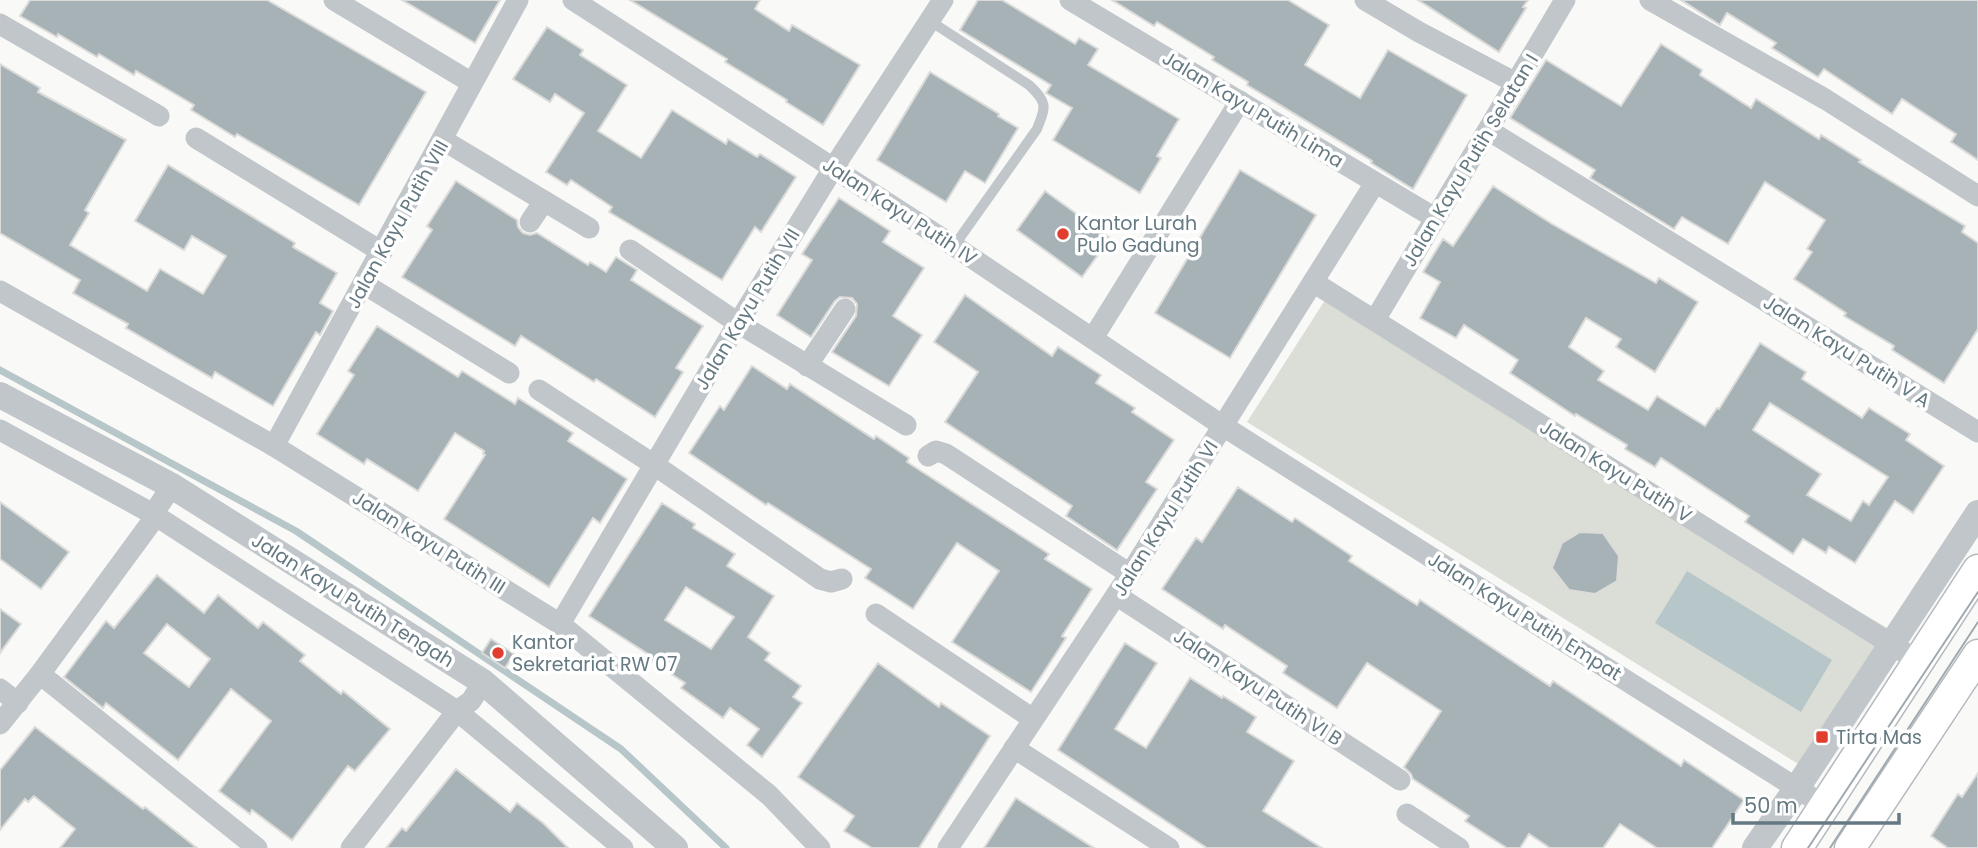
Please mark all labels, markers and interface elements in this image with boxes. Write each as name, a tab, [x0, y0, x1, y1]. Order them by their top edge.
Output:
street label: Jalan Kayu Putih Lima	[1157, 45, 1348, 174]
street label: Jalan Kayu Putih Selatan I	[1396, 49, 1545, 272]
street label: Jalan Kayu Putih VIII	[340, 135, 455, 313]
street label: Jalan Kayu Putih IV	[817, 151, 982, 272]
place label: Kantor Lurah Pulo Gadung	[1077, 210, 1200, 259]
street label: Jalan Kayu Putih VII	[688, 223, 806, 395]
marker: Kantor Lurah Pulo Gadung	[1055, 226, 1071, 242]
street label: Jalan Kayu Putih V A	[1758, 289, 1936, 414]
street label: Jalan Kayu Putih V	[1535, 414, 1697, 529]
street label: Jalan Kayu Putih VI	[1106, 435, 1224, 601]
street label: Jalan Kayu Putih III	[347, 484, 510, 600]
street label: Jalan Kayu Putih Tengah	[246, 527, 459, 674]
street label: Jalan Kayu Putih Empat	[1423, 546, 1627, 687]
street label: Jalan Kayu Putih VI B	[1168, 623, 1347, 752]
place label: Kantor Sekretariat RW 07	[512, 629, 677, 678]
marker: Kantor Sekretariat RW 07	[490, 645, 506, 661]
place label: Tirta Mas	[1836, 724, 1922, 751]
marker: Tirta Mas	[1814, 729, 1830, 745]
scale bar	[1733, 782, 1899, 826]
text: 50 m	[1744, 791, 1798, 820]

